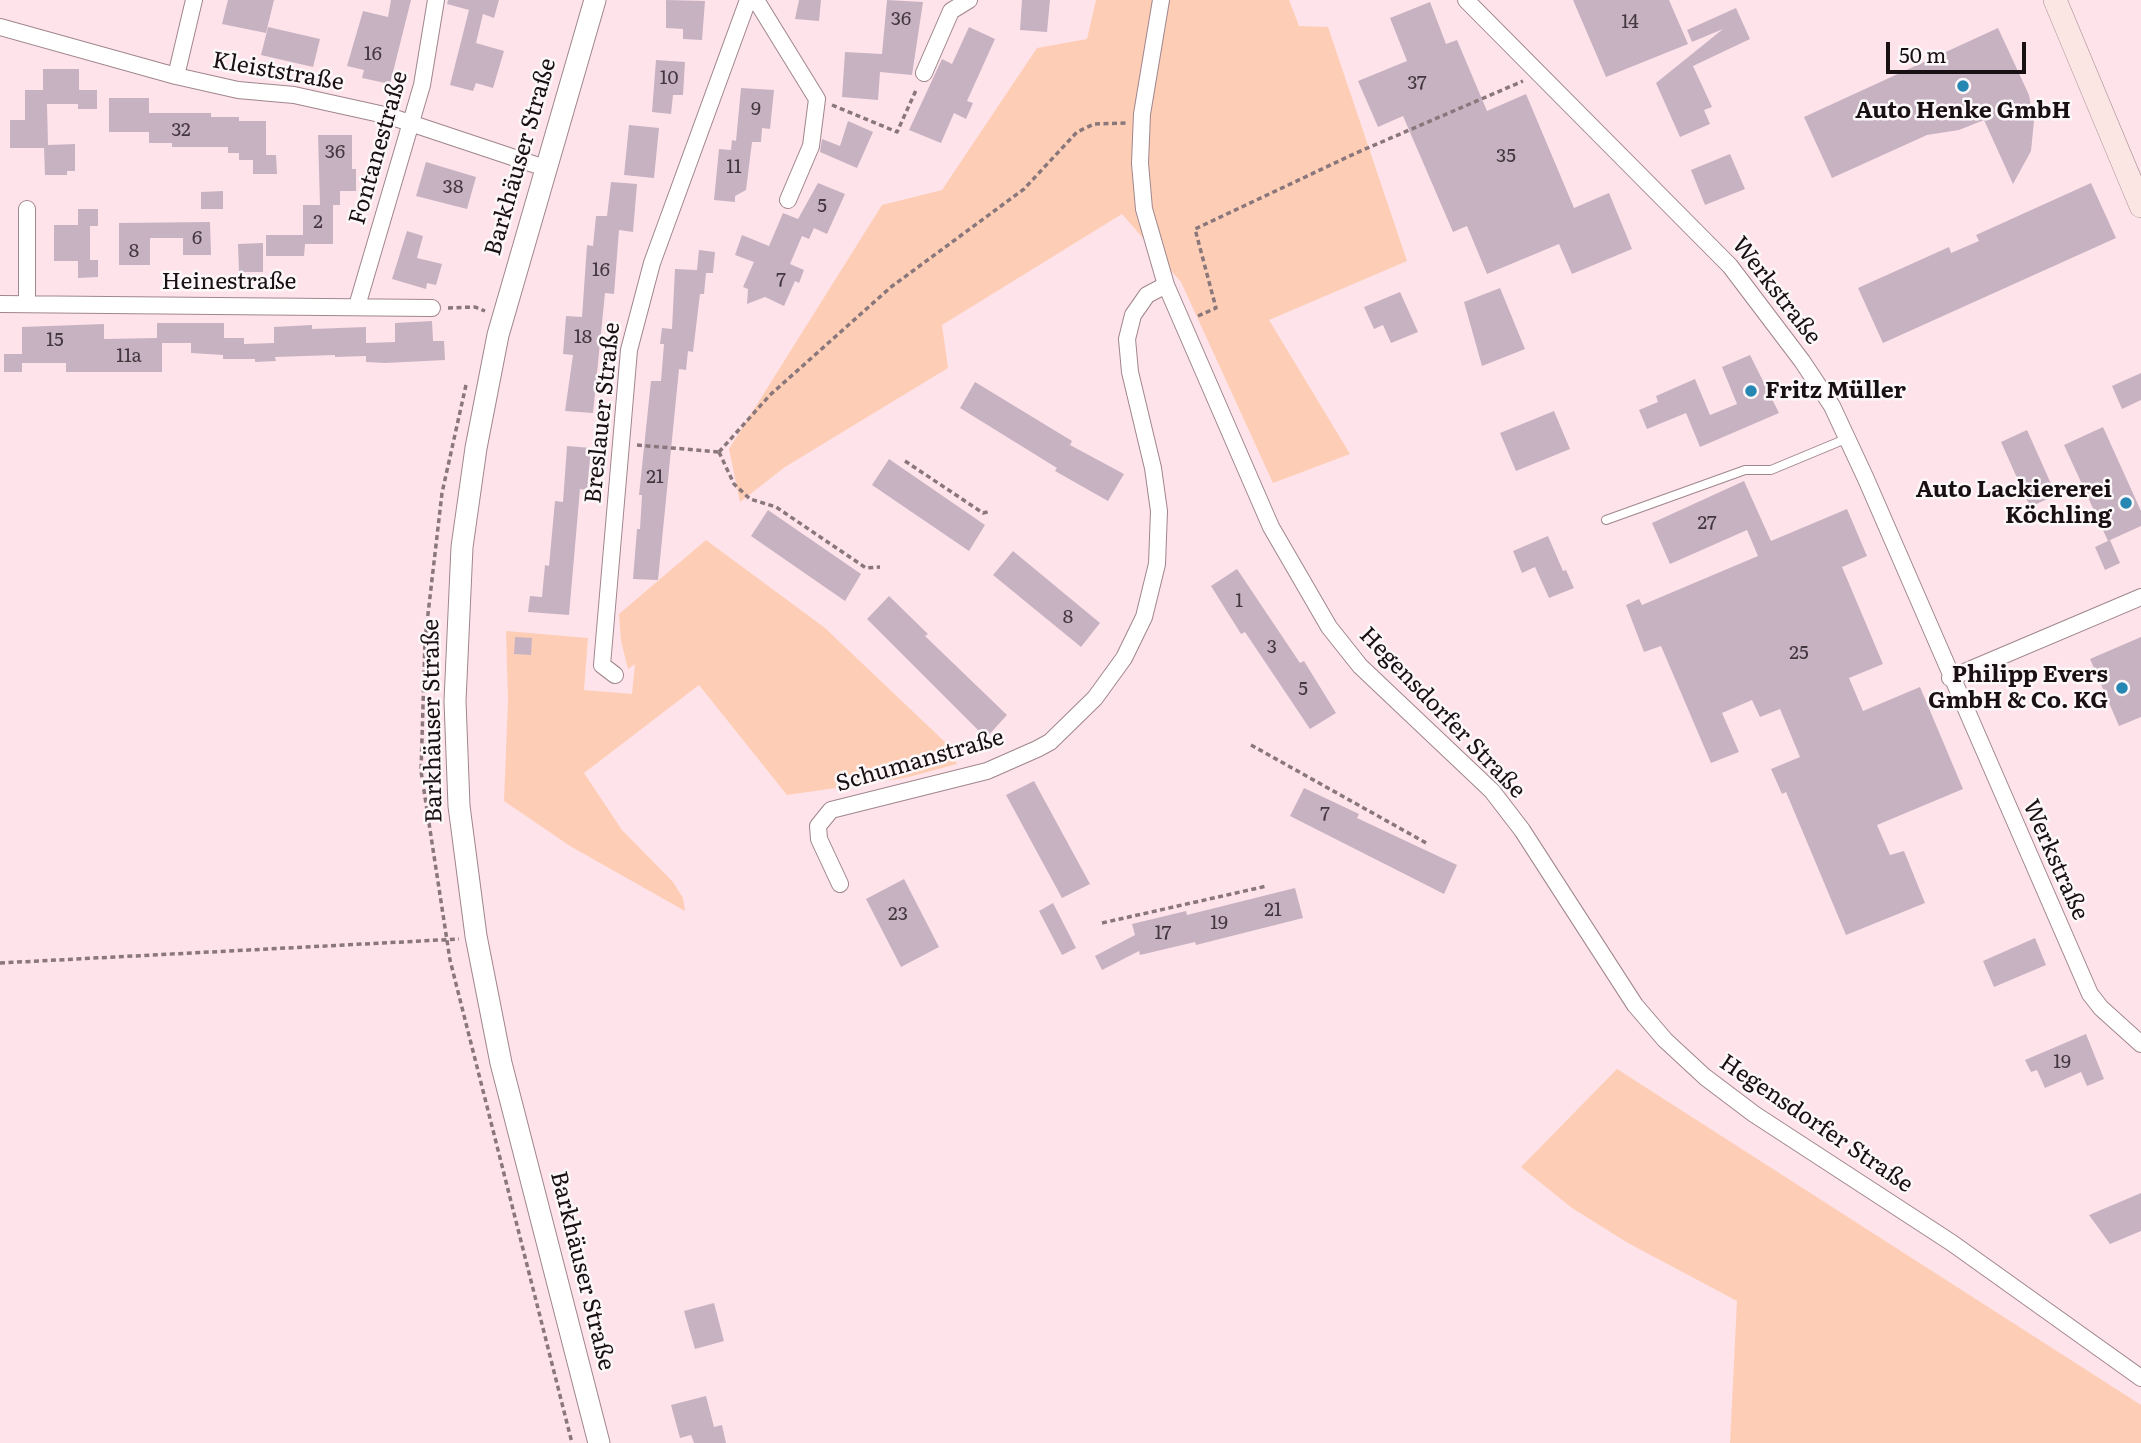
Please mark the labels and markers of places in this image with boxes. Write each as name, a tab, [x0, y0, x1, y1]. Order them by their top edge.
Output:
marker: Auto Henke GmbH	[1955, 78, 1971, 94]
place label: Auto Henke GmbH	[1855, 97, 2071, 125]
place label: Fritz Müller	[1765, 377, 1906, 405]
marker: Fritz Müller	[1743, 383, 1759, 399]
place label: Auto Lackiererei Köchling	[1916, 476, 2112, 530]
marker: Auto Lackiererei Köchling	[2118, 495, 2134, 511]
place label: Philipp Evers GmbH & Co. KG	[1928, 661, 2108, 715]
marker: Philipp Evers GmbH & Co. KG	[2114, 680, 2130, 696]

